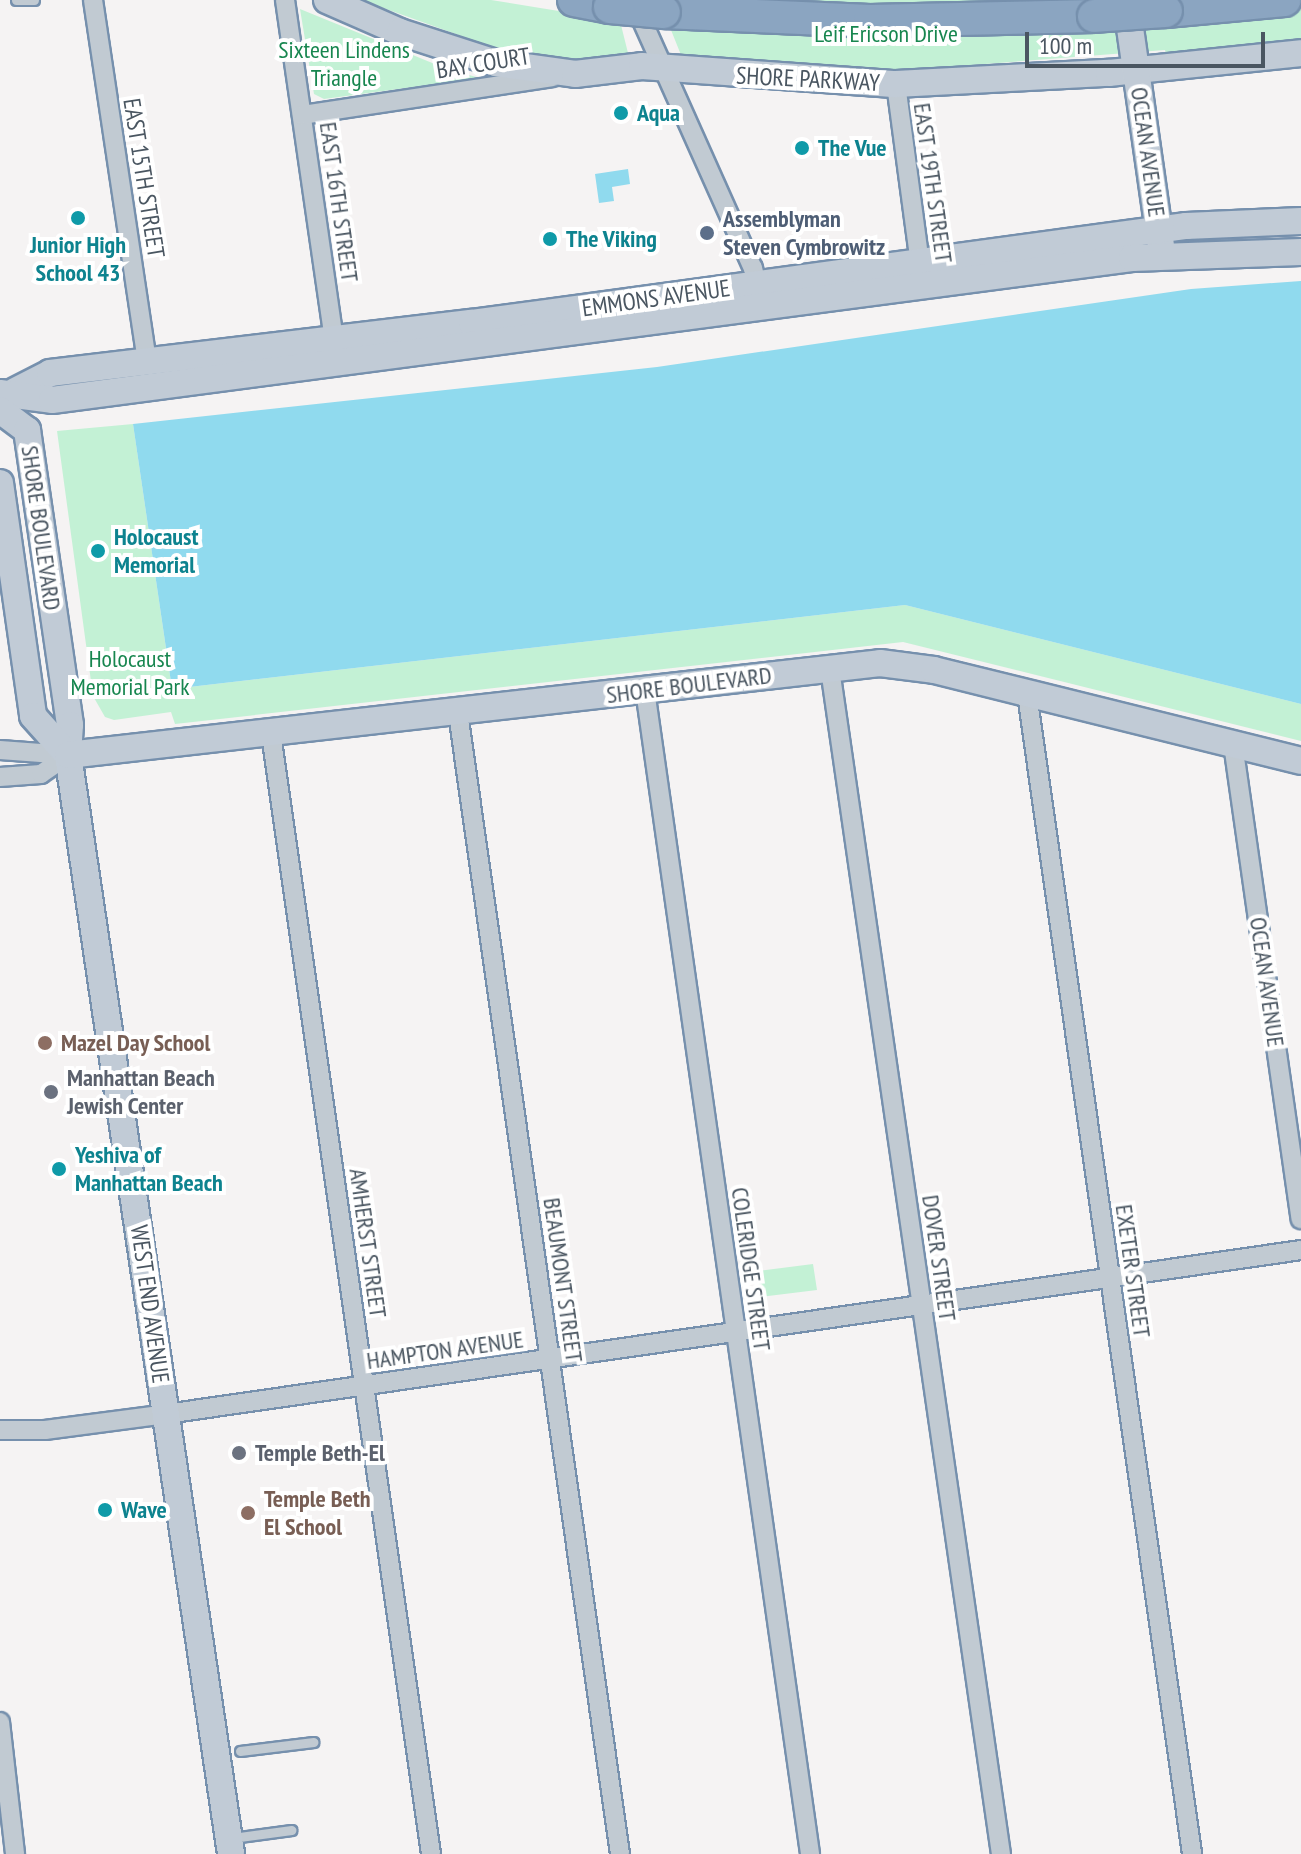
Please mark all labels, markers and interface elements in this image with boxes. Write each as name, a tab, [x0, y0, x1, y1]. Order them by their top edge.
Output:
scale bar	[1029, 16, 1269, 66]
park label: Leif Ericson Drive	[814, 20, 958, 48]
text: 100 m	[1039, 30, 1092, 61]
park label: Sixteen Lindens Triangle	[278, 36, 410, 92]
street label: BAY COURT	[434, 41, 532, 85]
street label: SHORE PARKWAY	[736, 61, 880, 97]
street label: OCEAN AVENUE	[1125, 85, 1171, 219]
street label: EAST 15TH STREET	[117, 96, 171, 260]
place label: Aqua	[637, 99, 680, 127]
street label: EAST 19TH STREET	[907, 101, 959, 265]
marker: Aqua	[612, 104, 630, 122]
street label: EAST 16TH STREET	[313, 120, 365, 284]
place label: The Vue	[818, 134, 887, 162]
marker: The Vue	[793, 139, 811, 157]
place label: Assemblyman Steven Cymbrowitz	[723, 205, 885, 261]
marker: Junior High School 43	[69, 209, 87, 227]
marker: Assemblyman Steven Cymbrowitz	[698, 224, 716, 242]
place label: The Viking	[566, 225, 658, 253]
marker: The Viking	[541, 230, 559, 248]
place label: Junior High School 43	[30, 231, 126, 287]
street label: EMMONS AVENUE	[580, 273, 732, 323]
street label: SHORE BOULEVARD	[15, 444, 67, 612]
place label: Holocaust Memorial	[114, 523, 198, 579]
marker: Holocaust Memorial	[89, 542, 107, 560]
park label: Holocaust Memorial Park	[71, 645, 189, 701]
street label: SHORE BOULEVARD	[605, 661, 773, 709]
street label: OCEAN AVENUE	[1244, 915, 1290, 1049]
place label: Mazel Day School	[61, 1029, 211, 1057]
marker: Mazel Day School	[36, 1034, 54, 1052]
place label: Manhattan Beach Jewish Center	[67, 1064, 215, 1120]
marker: Manhattan Beach Jewish Center	[42, 1083, 60, 1101]
place label: Yeshiva of Manhattan Beach	[75, 1141, 223, 1197]
marker: Yeshiva of Manhattan Beach	[50, 1160, 68, 1178]
street label: AMHERST STREET	[343, 1166, 393, 1320]
street label: COLERIDGE STREET	[725, 1185, 777, 1353]
street label: DOVER STREET	[916, 1193, 962, 1323]
street label: BEAUMONT STREET	[537, 1196, 589, 1364]
street label: EXETER STREET	[1109, 1203, 1157, 1339]
street label: WEST END AVENUE	[125, 1222, 175, 1386]
street label: HAMPTON AVENUE	[364, 1325, 526, 1375]
place label: Temple Beth-El	[255, 1439, 385, 1467]
marker: Temple Beth-El	[230, 1444, 248, 1462]
place label: Temple Beth El School	[264, 1485, 371, 1541]
place label: Wave	[121, 1496, 167, 1524]
marker: Wave	[96, 1501, 114, 1519]
marker: Temple Beth El School	[239, 1504, 257, 1522]

